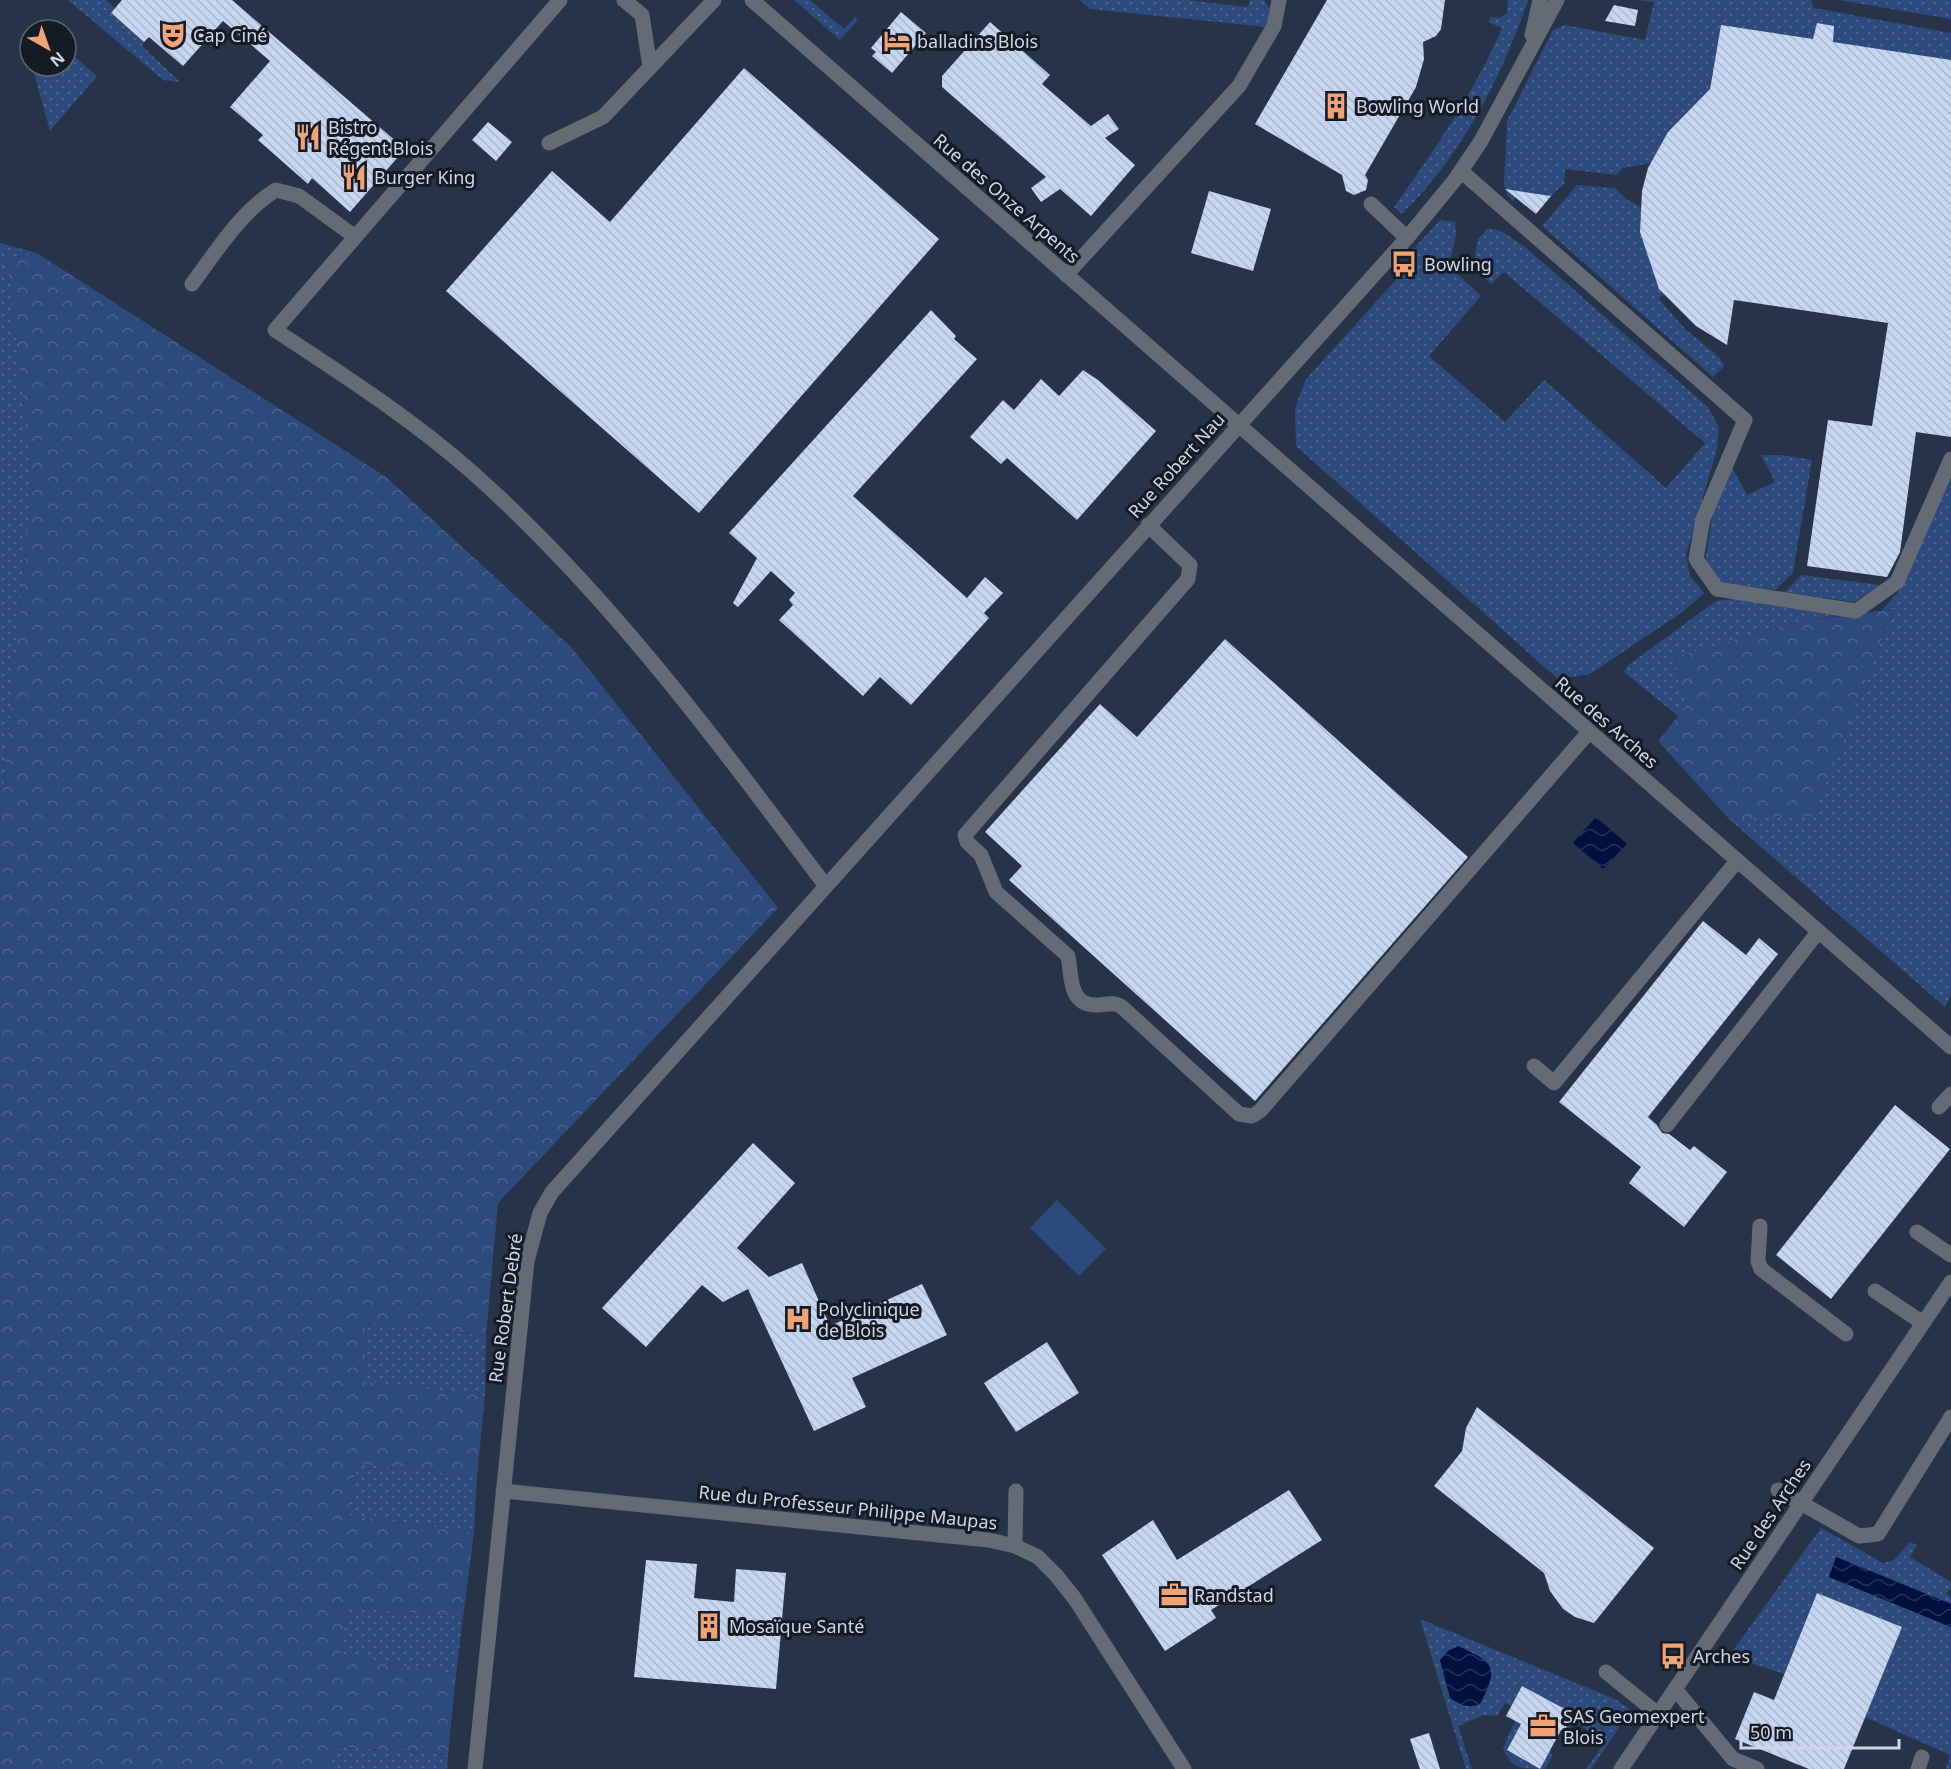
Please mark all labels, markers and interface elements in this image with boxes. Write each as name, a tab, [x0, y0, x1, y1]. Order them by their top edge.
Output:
north arrow	[18, 18, 78, 78]
theatre icon: Cap Ciné	[158, 20, 188, 50]
place label: Cap Ciné	[193, 23, 268, 47]
hotel icon: balladins Blois	[882, 26, 912, 56]
place label: balladins Blois	[917, 29, 1038, 53]
text: N	[46, 47, 70, 72]
building icon: Bowling World	[1321, 91, 1351, 121]
place label: Bowling World	[1356, 94, 1479, 118]
place label: Bistro Régent Blois	[328, 115, 433, 160]
restaurant icon: Bistro Régent Blois	[293, 122, 323, 152]
street label: Rue des Onze Arpents	[929, 128, 1085, 268]
restaurant icon: Burger King	[339, 162, 369, 192]
place label: Burger King	[374, 165, 475, 189]
bus stop icon: Bowling	[1389, 249, 1419, 279]
place label: Bowling	[1424, 252, 1492, 276]
street label: Rue Robert Nau	[1122, 407, 1230, 523]
street label: Rue des Arches	[1551, 671, 1663, 773]
street label: Rue Robert Debré	[483, 1232, 527, 1384]
place label: Polyclinique de Blois	[818, 1297, 920, 1342]
hospital icon: Polyclinique de Blois	[783, 1304, 813, 1334]
street label: Rue des Arches	[1724, 1454, 1816, 1574]
street label: Rue du Professeur Philippe Maupas	[698, 1479, 998, 1535]
office icon: Randstad	[1159, 1580, 1189, 1610]
place label: Randstad	[1194, 1583, 1274, 1607]
building icon: Mosaïque Santé	[694, 1611, 724, 1641]
place label: Mosaïque Santé	[729, 1614, 864, 1638]
bus stop icon: Arches	[1658, 1641, 1688, 1671]
place label: Arches	[1693, 1644, 1750, 1668]
place label: SAS Geomexpert Blois	[1563, 1704, 1705, 1749]
office icon: SAS Geomexpert Blois	[1528, 1711, 1558, 1741]
scale bar	[1741, 1712, 1898, 1750]
text: 50 m	[1750, 1720, 1792, 1744]

